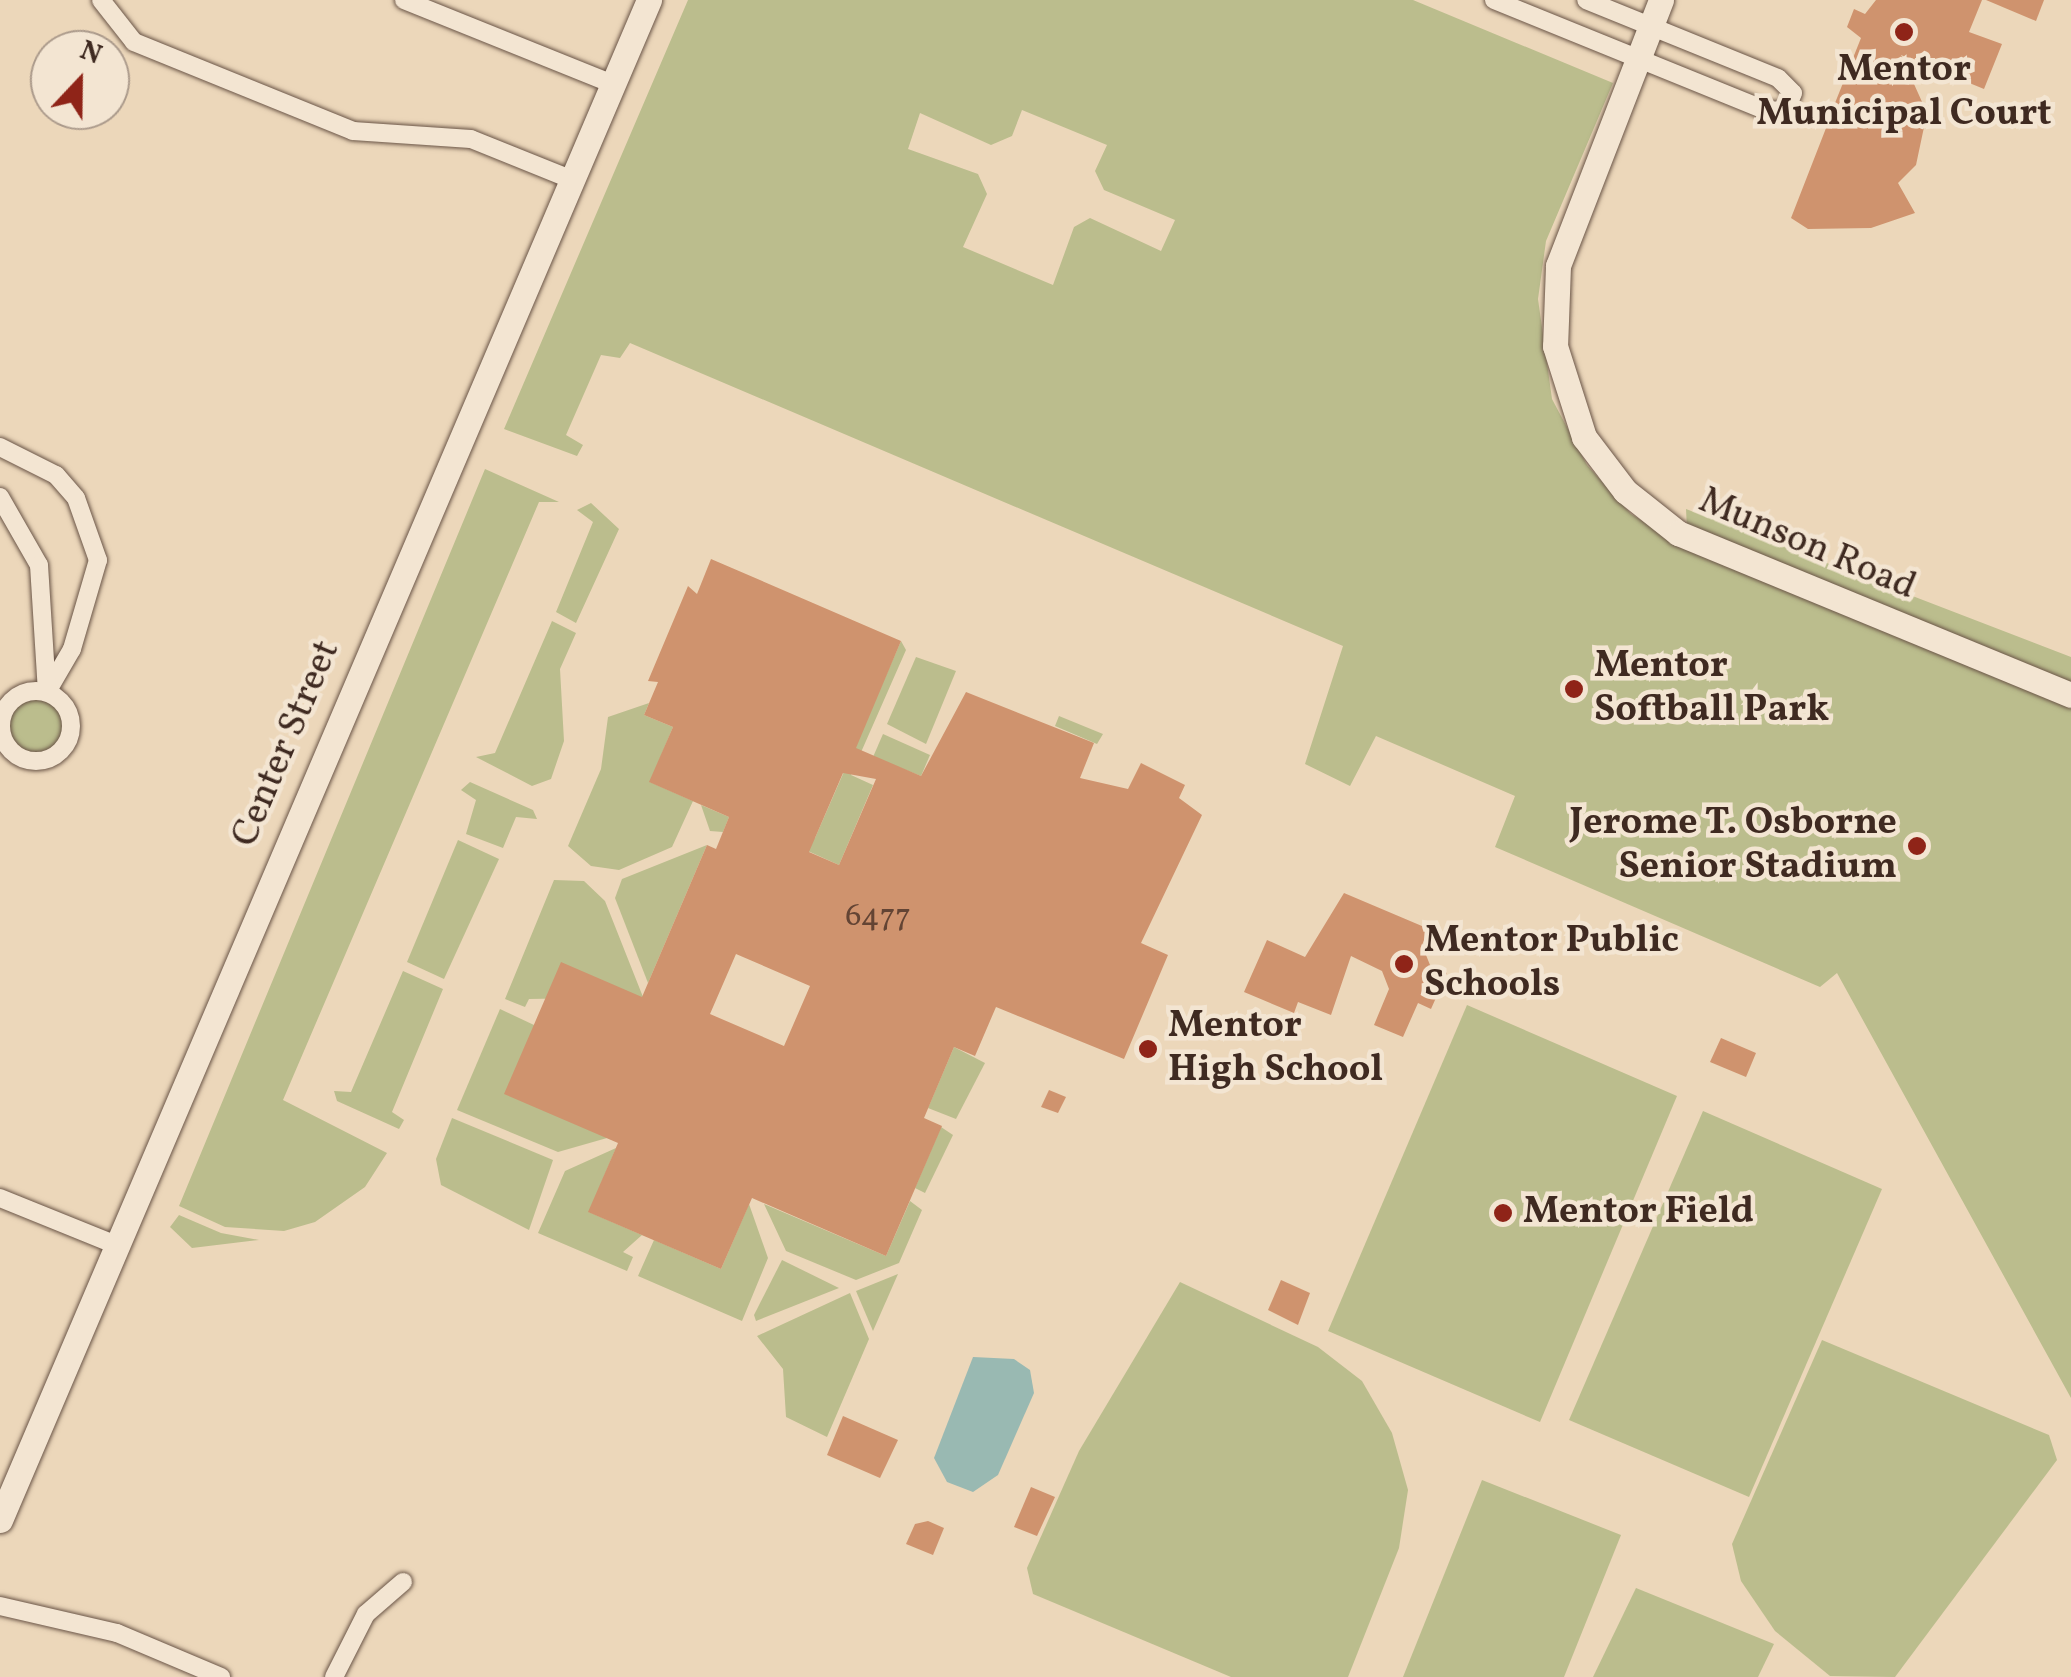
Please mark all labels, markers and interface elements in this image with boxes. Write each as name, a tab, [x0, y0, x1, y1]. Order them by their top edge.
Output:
marker: Mentor Municipal Court	[1893, 21, 1915, 43]
north arrow	[30, 30, 130, 130]
text: N	[74, 32, 107, 75]
place label: Mentor Municipal Court	[1756, 48, 2052, 137]
street label: Munson Road	[1692, 479, 1922, 611]
street label: Center Street	[223, 634, 351, 854]
place label: Mentor Softball Park	[1594, 644, 1829, 734]
marker: Mentor Softball Park	[1563, 678, 1585, 700]
place label: Jerome T. Osborne Senior Stadium	[1569, 801, 1897, 891]
marker: Jerome T. Osborne Senior Stadium	[1906, 835, 1928, 857]
house number: 6477	[845, 898, 911, 936]
place label: Mentor Public Schools	[1424, 919, 1679, 1008]
marker: Mentor Public Schools	[1393, 953, 1415, 975]
place label: Mentor High School	[1168, 1004, 1383, 1094]
marker: Mentor High School	[1137, 1038, 1159, 1060]
place label: Mentor Field	[1523, 1190, 1754, 1236]
marker: Mentor Field	[1492, 1202, 1514, 1224]

